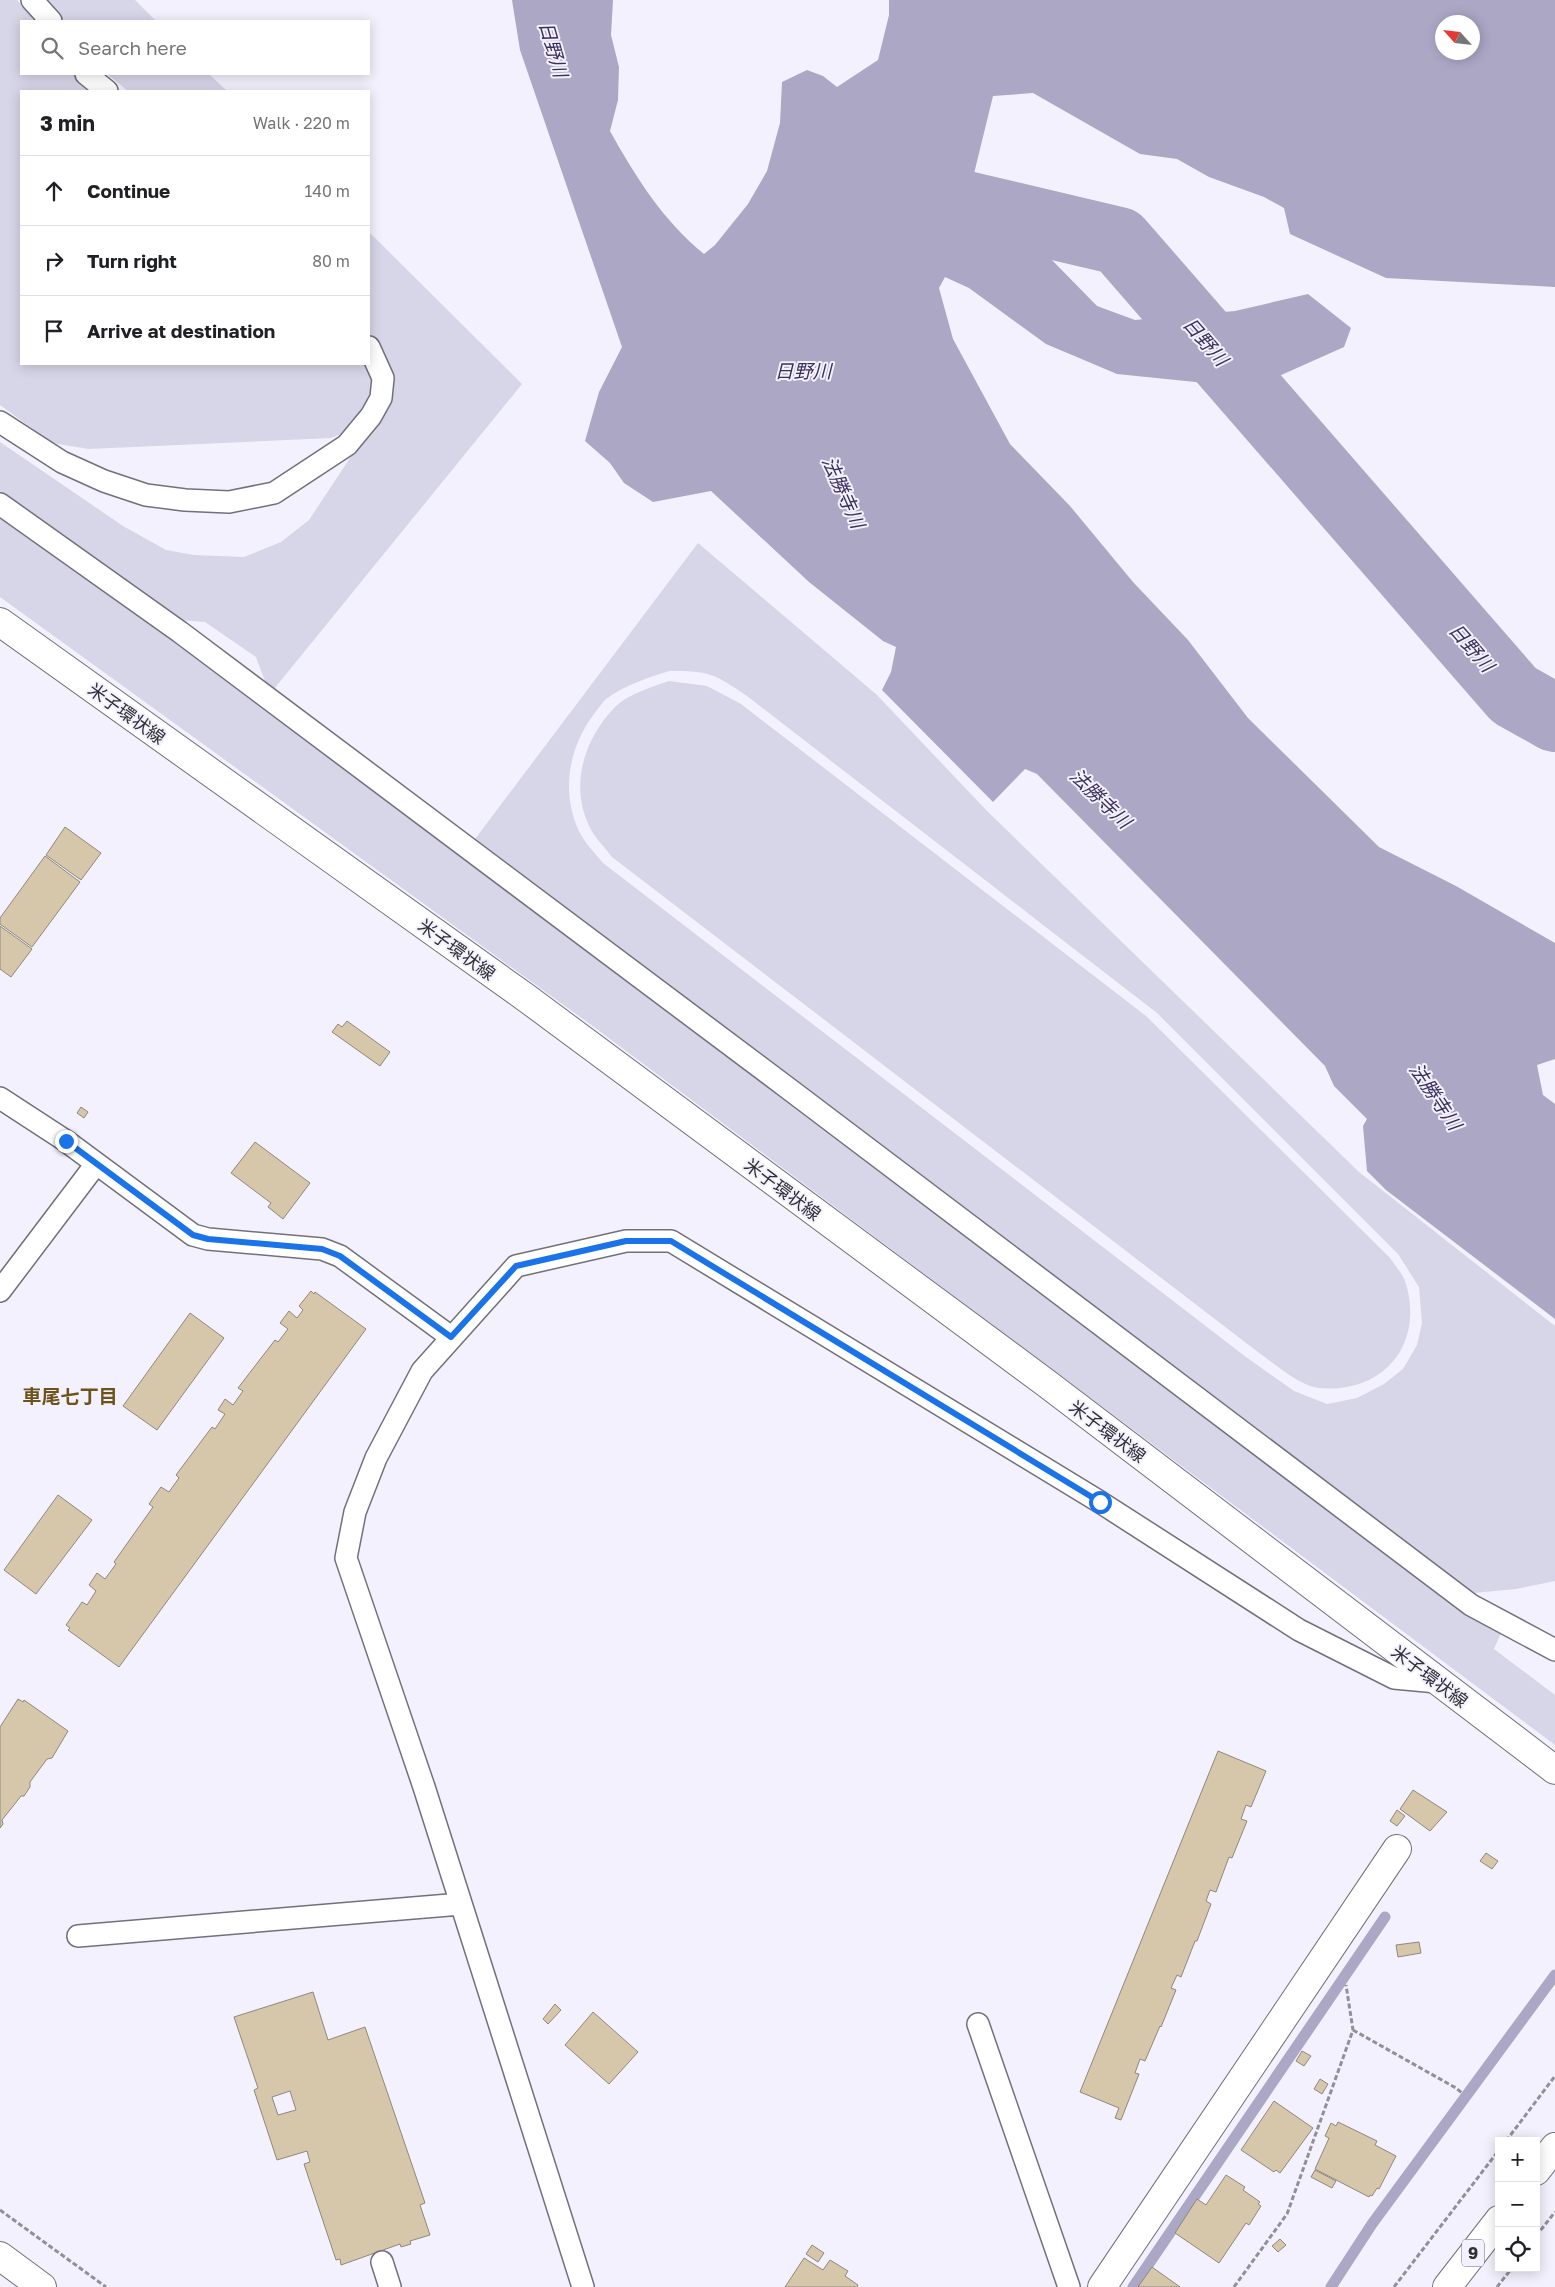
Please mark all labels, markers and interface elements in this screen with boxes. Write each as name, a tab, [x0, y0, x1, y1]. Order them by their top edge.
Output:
north arrow	[1435, 15, 1480, 60]
water label: 日野川	[535, 18, 573, 81]
search box	[20, 20, 370, 75]
icon: search	[38, 34, 66, 62]
text: Search here	[78, 36, 187, 59]
text: 3 min	[40, 110, 95, 136]
text: Walk · 220 m	[253, 113, 350, 133]
icon: ahead	[40, 177, 68, 205]
text: Continue	[87, 179, 170, 202]
text: 140 m	[304, 181, 350, 201]
icon: right	[40, 247, 68, 275]
text: Turn right	[87, 249, 177, 272]
text: 80 m	[312, 251, 350, 271]
water label: 日野川	[1179, 312, 1235, 372]
icon: arrive	[40, 317, 68, 345]
text: Arrive at destination	[87, 319, 275, 342]
water label: 日野川	[774, 359, 833, 382]
water label: 法勝寺川	[818, 453, 871, 533]
water label: 日野川	[1445, 618, 1501, 678]
street label: 米子環状線	[84, 678, 170, 748]
water label: 法勝寺川	[1066, 763, 1138, 834]
street label: 米子環状線	[414, 914, 500, 984]
water label: 法勝寺川	[1405, 1058, 1468, 1136]
route end	[55, 1130, 78, 1153]
street label: 米子環状線	[740, 1153, 826, 1225]
district label: 車尾七丁目	[22, 1384, 118, 1407]
street label: 米子環状線	[1065, 1395, 1151, 1467]
route start	[1089, 1491, 1112, 1514]
street label: 米子環状線	[1387, 1640, 1473, 1712]
map controls	[1495, 2137, 1540, 2272]
button: +	[1495, 2137, 1540, 2182]
button: −	[1495, 2182, 1540, 2227]
button: locate	[1495, 2227, 1540, 2272]
road number: 9	[1462, 2240, 1484, 2266]

